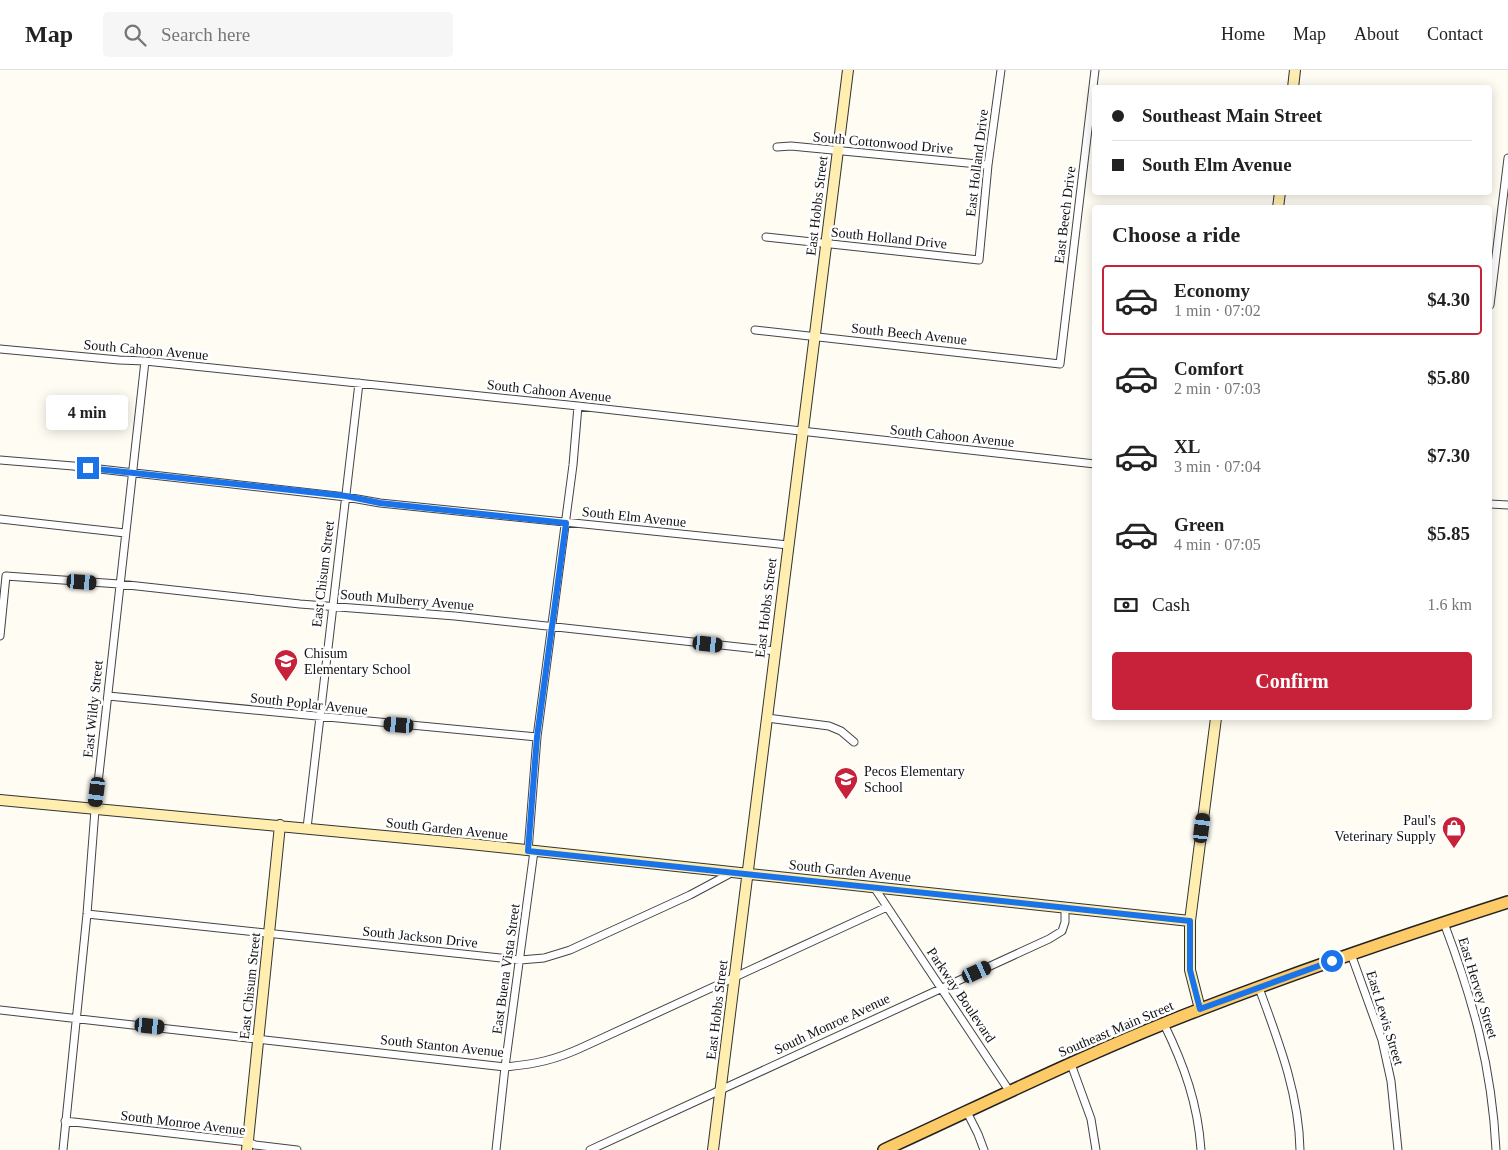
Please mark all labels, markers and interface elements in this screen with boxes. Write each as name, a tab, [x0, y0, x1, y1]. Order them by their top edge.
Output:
search box	[103, 12, 453, 57]
text: Map	[25, 21, 73, 47]
icon: search	[121, 21, 149, 49]
text: Search here	[161, 24, 250, 45]
text: Home	[1221, 24, 1265, 44]
text: Map	[1293, 24, 1326, 44]
text: About	[1354, 24, 1399, 44]
text: Contact	[1427, 24, 1483, 44]
text: Southeast Main Street	[1142, 105, 1322, 126]
street label: East Holland Drive	[963, 108, 991, 218]
street label: South Cottonwood Drive	[812, 129, 954, 157]
text: South Elm Avenue	[1142, 154, 1292, 175]
street label: East Hobbs Street	[803, 155, 831, 257]
street label: East Beech Drive	[1052, 165, 1078, 265]
text: Choose a ride	[1112, 222, 1240, 247]
street label: South Holland Drive	[830, 224, 948, 252]
icon: car	[1114, 278, 1159, 323]
text: Economy	[1174, 280, 1250, 301]
text: $4.30	[1427, 289, 1470, 310]
text: 1 min · 07:02	[1174, 302, 1261, 319]
street label: South Beech Avenue	[850, 320, 968, 348]
street label: South Cahoon Avenue	[83, 337, 209, 363]
icon: car	[1114, 356, 1159, 401]
text: Comfort	[1174, 358, 1244, 379]
text: $5.80	[1427, 367, 1470, 388]
street label: South Cahoon Avenue	[486, 377, 612, 405]
text: 2 min · 07:03	[1174, 380, 1261, 397]
callout: 4 min	[47, 396, 129, 430]
text: 4 min	[68, 404, 106, 421]
street label: South Cahoon Avenue	[889, 422, 1015, 450]
icon: car	[1114, 434, 1159, 479]
text: XL	[1174, 436, 1200, 457]
text: $7.30	[1427, 445, 1470, 466]
route end	[77, 457, 99, 479]
text: 3 min · 07:04	[1174, 458, 1261, 475]
street label: South Elm Avenue	[581, 504, 687, 530]
icon: car	[1114, 512, 1159, 557]
text: Green	[1174, 514, 1224, 535]
street label: East Chisum Street	[309, 520, 337, 628]
text: $5.85	[1427, 523, 1470, 544]
text: 4 min · 07:05	[1174, 536, 1261, 553]
street label: East Hobbs Street	[752, 557, 780, 659]
car	[66, 573, 97, 591]
street label: South Mulberry Avenue	[339, 587, 475, 613]
icon: cash	[1112, 591, 1140, 619]
text: Cash	[1152, 594, 1190, 615]
text: 1.6 km	[1428, 596, 1472, 613]
car	[692, 635, 723, 653]
place label: Chisum Elementary School	[304, 646, 411, 677]
school or university icon: Chisum Elementary School	[273, 648, 299, 682]
button: Confirm	[1112, 652, 1472, 710]
street label: East Wildy Street	[80, 659, 106, 758]
street label: South Poplar Avenue	[250, 690, 368, 718]
car	[383, 716, 414, 734]
place label: Pecos Elementary School	[864, 764, 965, 795]
school or university icon: Pecos Elementary School	[833, 766, 859, 800]
car	[87, 776, 106, 808]
car	[1192, 812, 1211, 844]
place label: Paul's Veterinary Supply	[1335, 813, 1436, 844]
street label: South Garden Avenue	[385, 815, 509, 843]
shop icon: Paul's Veterinary Supply	[1441, 815, 1467, 849]
street label: South Garden Avenue	[788, 857, 912, 885]
street label: East Buena Vista Street	[489, 903, 523, 1035]
street label: South Jackson Drive	[362, 923, 478, 951]
street label: East Chisum Street	[237, 932, 263, 1040]
street label: East Hervey Street	[1455, 936, 1501, 1040]
street label: Parkway Boulevard	[924, 945, 998, 1045]
route start	[1321, 950, 1343, 972]
street label: East Hobbs Street	[703, 959, 731, 1061]
car	[960, 959, 993, 985]
street label: East Lewis Street	[1364, 969, 1407, 1067]
street label: South Monroe Avenue	[772, 991, 892, 1057]
street label: Southeast Main Street	[1056, 998, 1176, 1060]
car	[134, 1017, 165, 1035]
street label: South Stanton Avenue	[379, 1032, 505, 1060]
street label: South Monroe Avenue	[120, 1108, 246, 1138]

